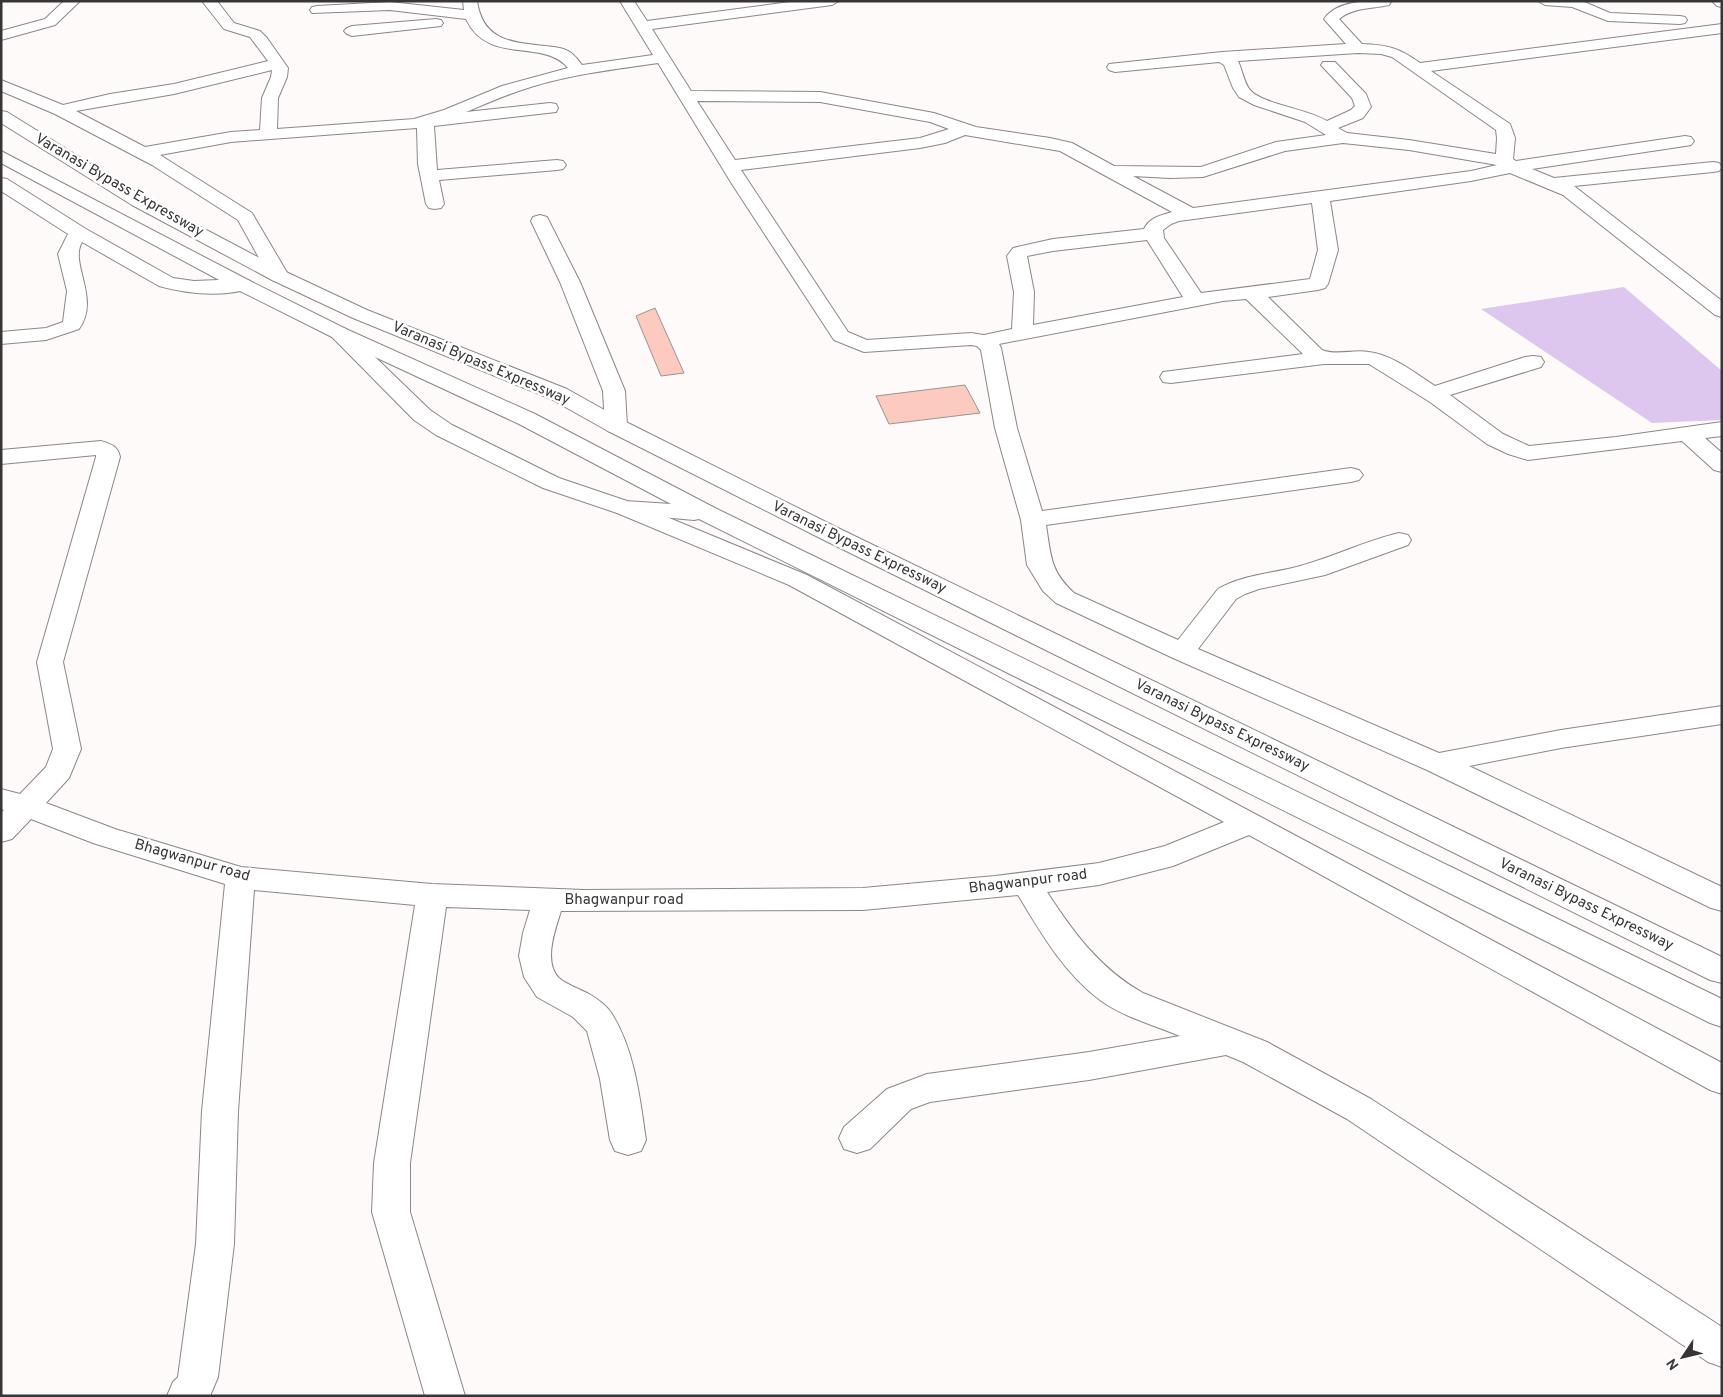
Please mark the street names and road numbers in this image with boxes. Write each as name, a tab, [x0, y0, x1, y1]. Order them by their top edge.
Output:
street label: Varanasi Bypass Expressway	[31, 130, 207, 242]
street label: Varanasi Bypass Expressway	[389, 318, 573, 410]
street label: Varanasi Bypass Expressway	[769, 497, 949, 599]
street label: Varanasi Bypass Expressway	[1132, 675, 1312, 777]
street label: Bhagwanpur road	[132, 835, 252, 887]
street label: Varanasi Bypass Expressway	[1496, 854, 1676, 956]
street label: Bhagwanpur road	[968, 865, 1088, 899]
street label: Bhagwanpur road	[564, 891, 684, 910]

